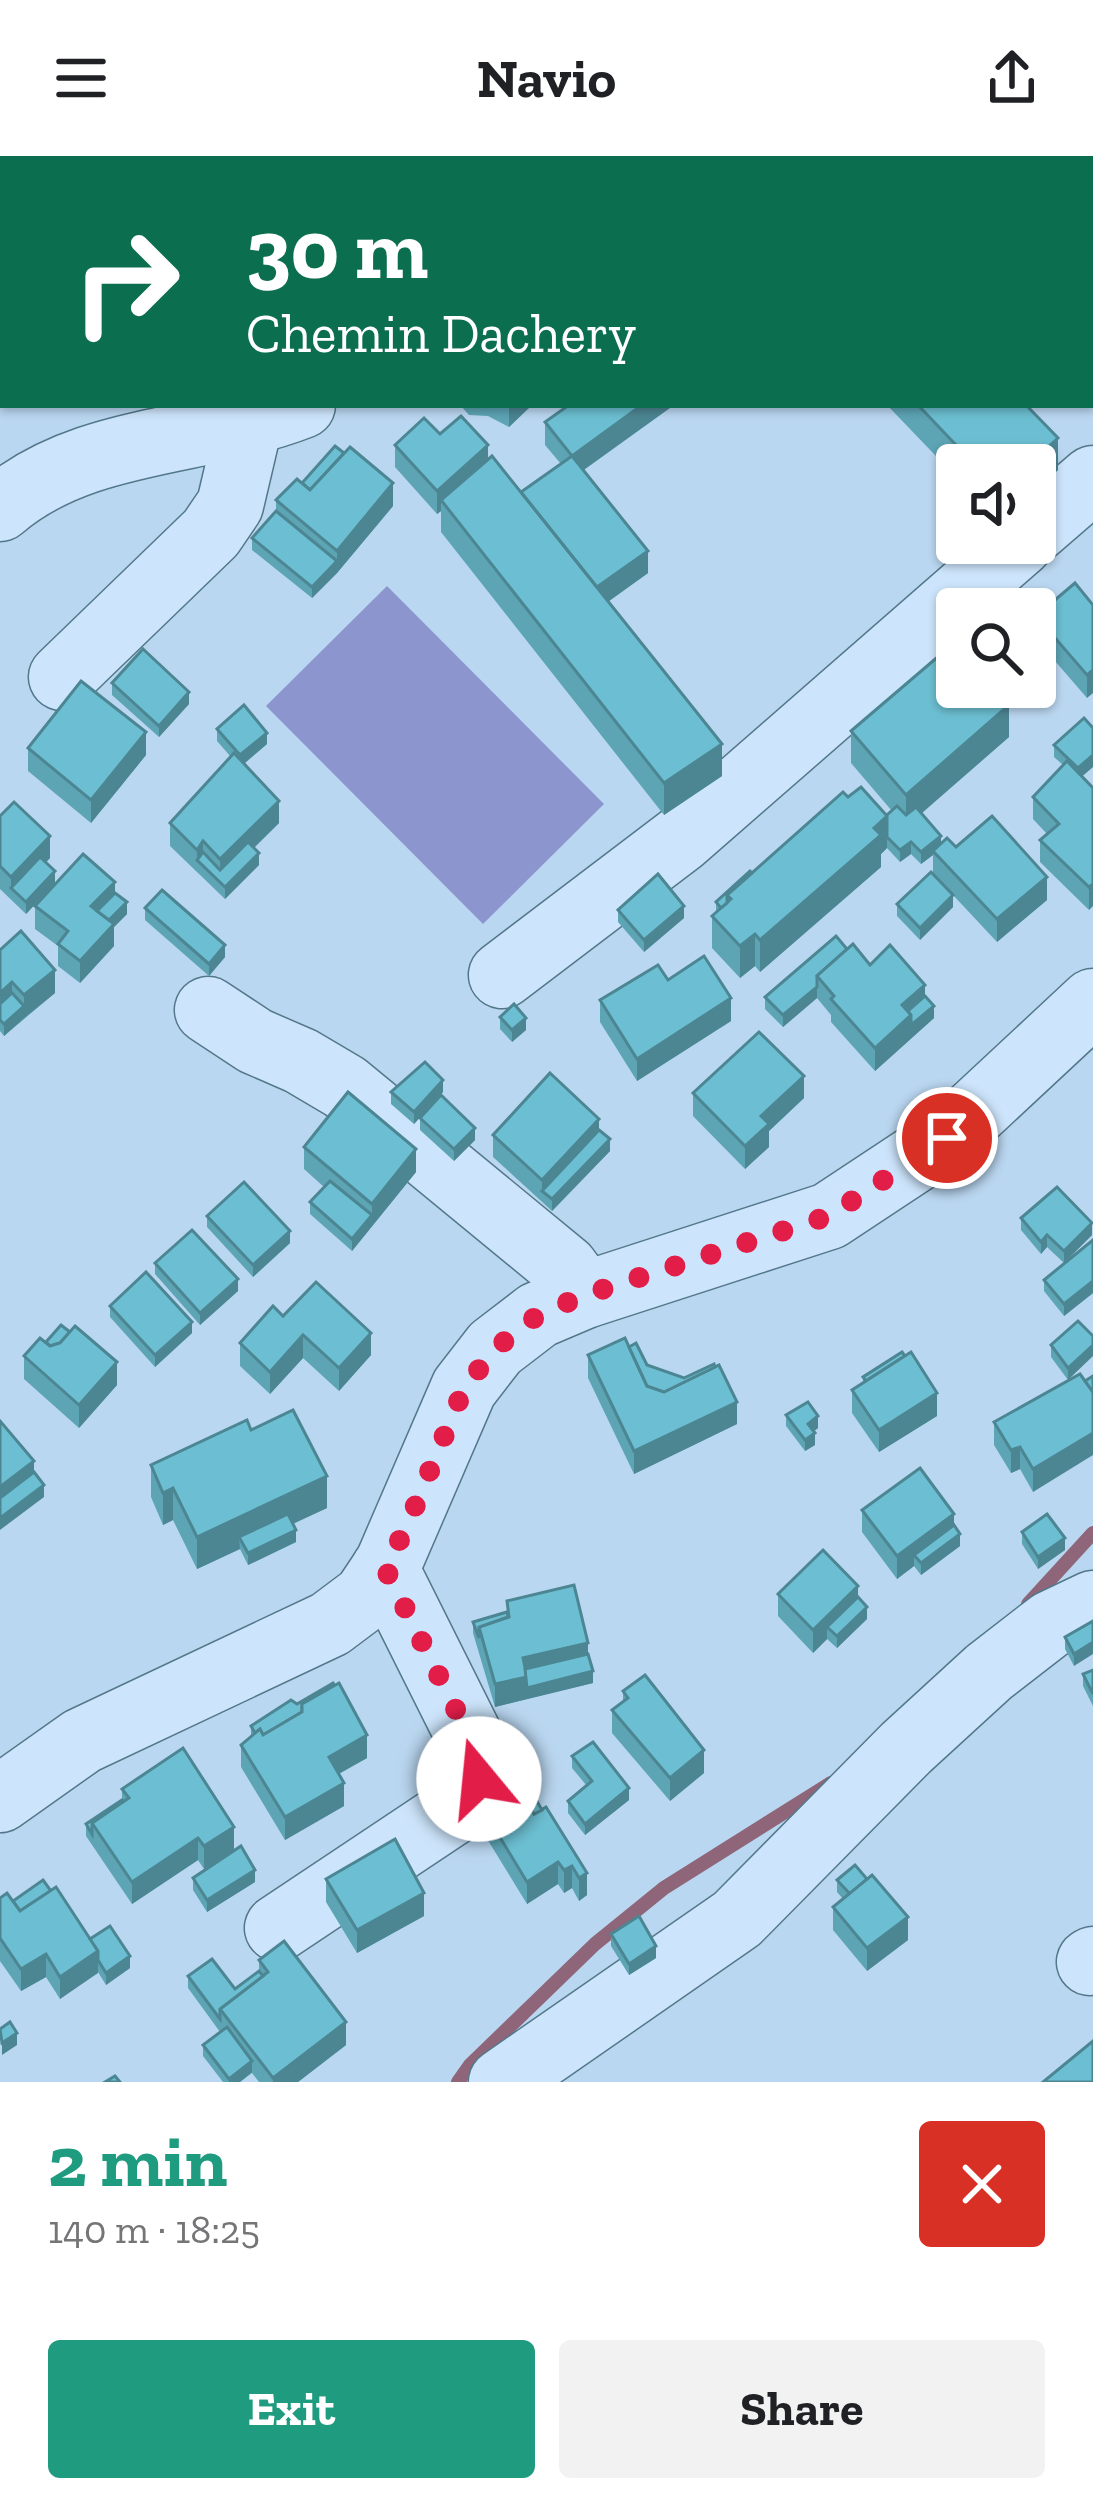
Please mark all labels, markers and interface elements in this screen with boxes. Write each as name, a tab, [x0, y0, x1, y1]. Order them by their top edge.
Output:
icon: menu	[48, 45, 114, 111]
icon: share	[979, 45, 1045, 111]
text: Navio	[477, 46, 616, 111]
text: 30 m	[246, 199, 428, 300]
icon: right	[48, 204, 204, 360]
text: Chemin Dachery	[246, 301, 636, 366]
map controls	[936, 444, 1056, 708]
button: sound	[936, 444, 1056, 564]
button: search	[936, 588, 1056, 708]
pin	[896, 1087, 998, 1189]
icon: arrive	[914, 1105, 980, 1171]
position arrow	[416, 1716, 542, 1842]
text: 2 min	[48, 2118, 227, 2204]
button: close	[919, 2121, 1045, 2247]
text: 140 m · 18:25	[48, 2206, 260, 2253]
button: Exit	[48, 2340, 535, 2478]
button: Share	[559, 2340, 1045, 2478]

